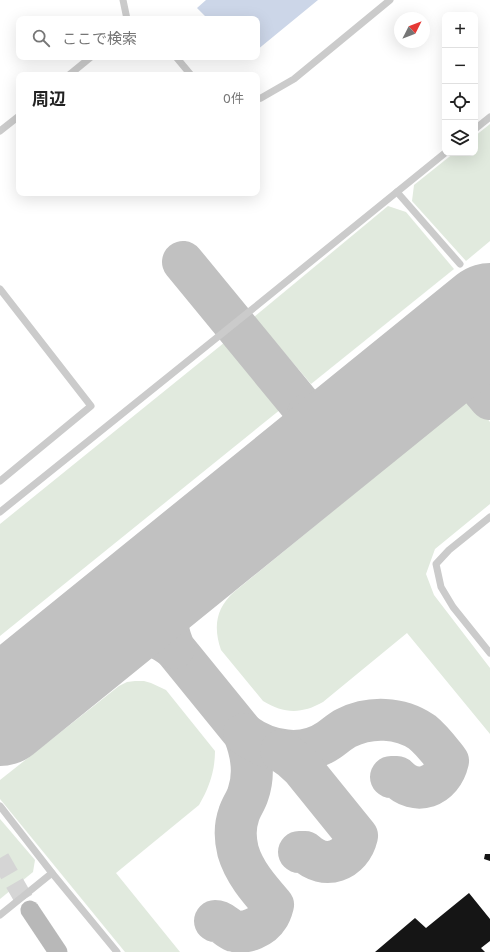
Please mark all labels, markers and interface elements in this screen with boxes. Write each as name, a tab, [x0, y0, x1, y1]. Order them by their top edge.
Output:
north arrow	[394, 12, 430, 48]
map controls	[442, 12, 478, 156]
button: +	[442, 12, 478, 48]
search box	[16, 16, 260, 60]
icon: search	[30, 27, 52, 49]
text: ここで検索	[62, 31, 137, 50]
button: −	[442, 48, 478, 84]
button: locate	[442, 84, 478, 120]
text: 周辺	[32, 90, 66, 112]
text: 0件	[223, 92, 244, 108]
button: layers	[442, 120, 478, 156]

